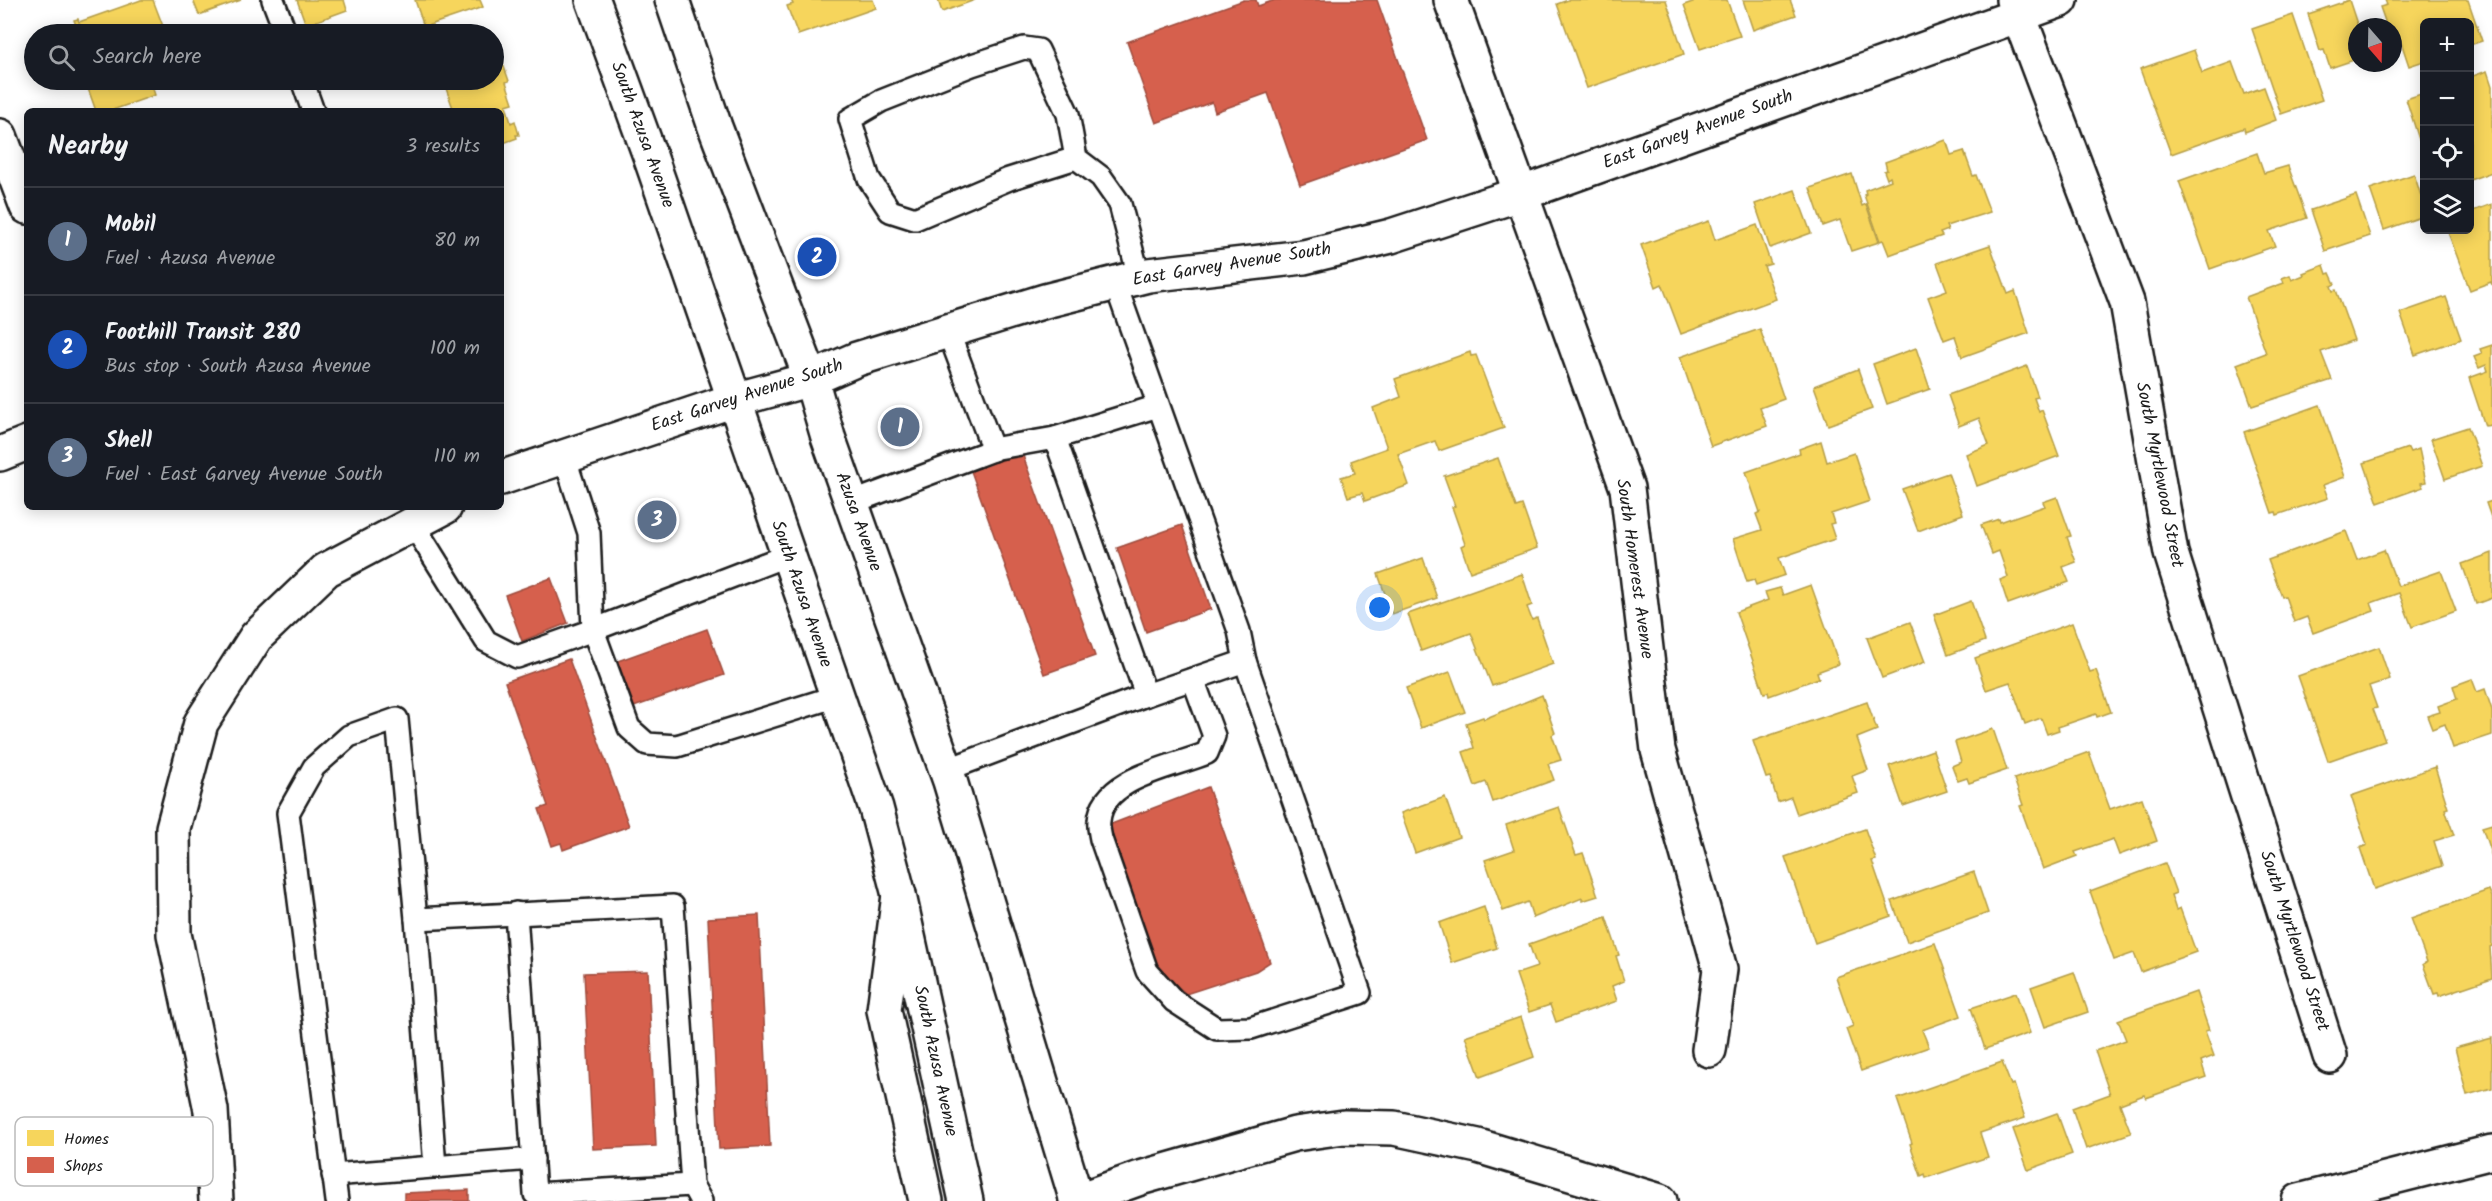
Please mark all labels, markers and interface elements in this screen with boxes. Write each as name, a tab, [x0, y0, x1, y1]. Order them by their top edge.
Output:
north arrow	[2348, 18, 2402, 72]
map controls	[2420, 18, 2474, 234]
button: +	[2420, 18, 2474, 72]
search box	[24, 24, 504, 90]
text: Search here	[93, 40, 201, 75]
icon: search	[45, 41, 78, 74]
street label: South Azusa Avenue	[602, 58, 682, 212]
button: −	[2420, 72, 2474, 126]
street label: East Garvey Avenue South	[1599, 82, 1797, 178]
text: Nearby	[48, 126, 128, 168]
button: locate	[2420, 126, 2474, 180]
text: 3 results	[406, 131, 480, 163]
button: layers	[2420, 180, 2474, 234]
text: Mobil	[105, 208, 156, 243]
text: 1	[64, 225, 71, 257]
text: 80 m	[434, 225, 480, 257]
pin: 2	[798, 234, 836, 280]
street label: East Garvey Avenue South	[1131, 235, 1333, 295]
text: Fuel · Azusa Avenue	[105, 243, 275, 275]
text: Foothill Transit 280	[105, 316, 300, 351]
text: 2	[62, 333, 73, 365]
text: 100 m	[430, 333, 480, 365]
text: Bus stop · South Azusa Avenue	[105, 351, 371, 383]
street label: East Garvey Avenue South	[647, 351, 847, 441]
street label: South Myrtlewood Street	[2127, 380, 2191, 571]
pin: 1	[880, 404, 920, 450]
text: Shell	[105, 424, 152, 459]
text: 3	[62, 441, 73, 473]
text: 110 m	[434, 441, 480, 473]
text: Fuel · East Garvey Avenue South	[105, 459, 383, 491]
street label: Azusa Avenue	[827, 468, 889, 576]
street label: South Homerest Avenue	[1607, 477, 1661, 661]
pin: 3	[638, 498, 676, 542]
street label: South Azusa Avenue	[762, 516, 840, 672]
your location	[1365, 593, 1394, 622]
street label: South Myrtlewood Street	[2251, 847, 2337, 1036]
street label: South Azusa Avenue	[905, 983, 965, 1139]
legend	[15, 1117, 213, 1186]
text: Homes	[64, 1127, 109, 1152]
text: Shops	[64, 1154, 103, 1179]

